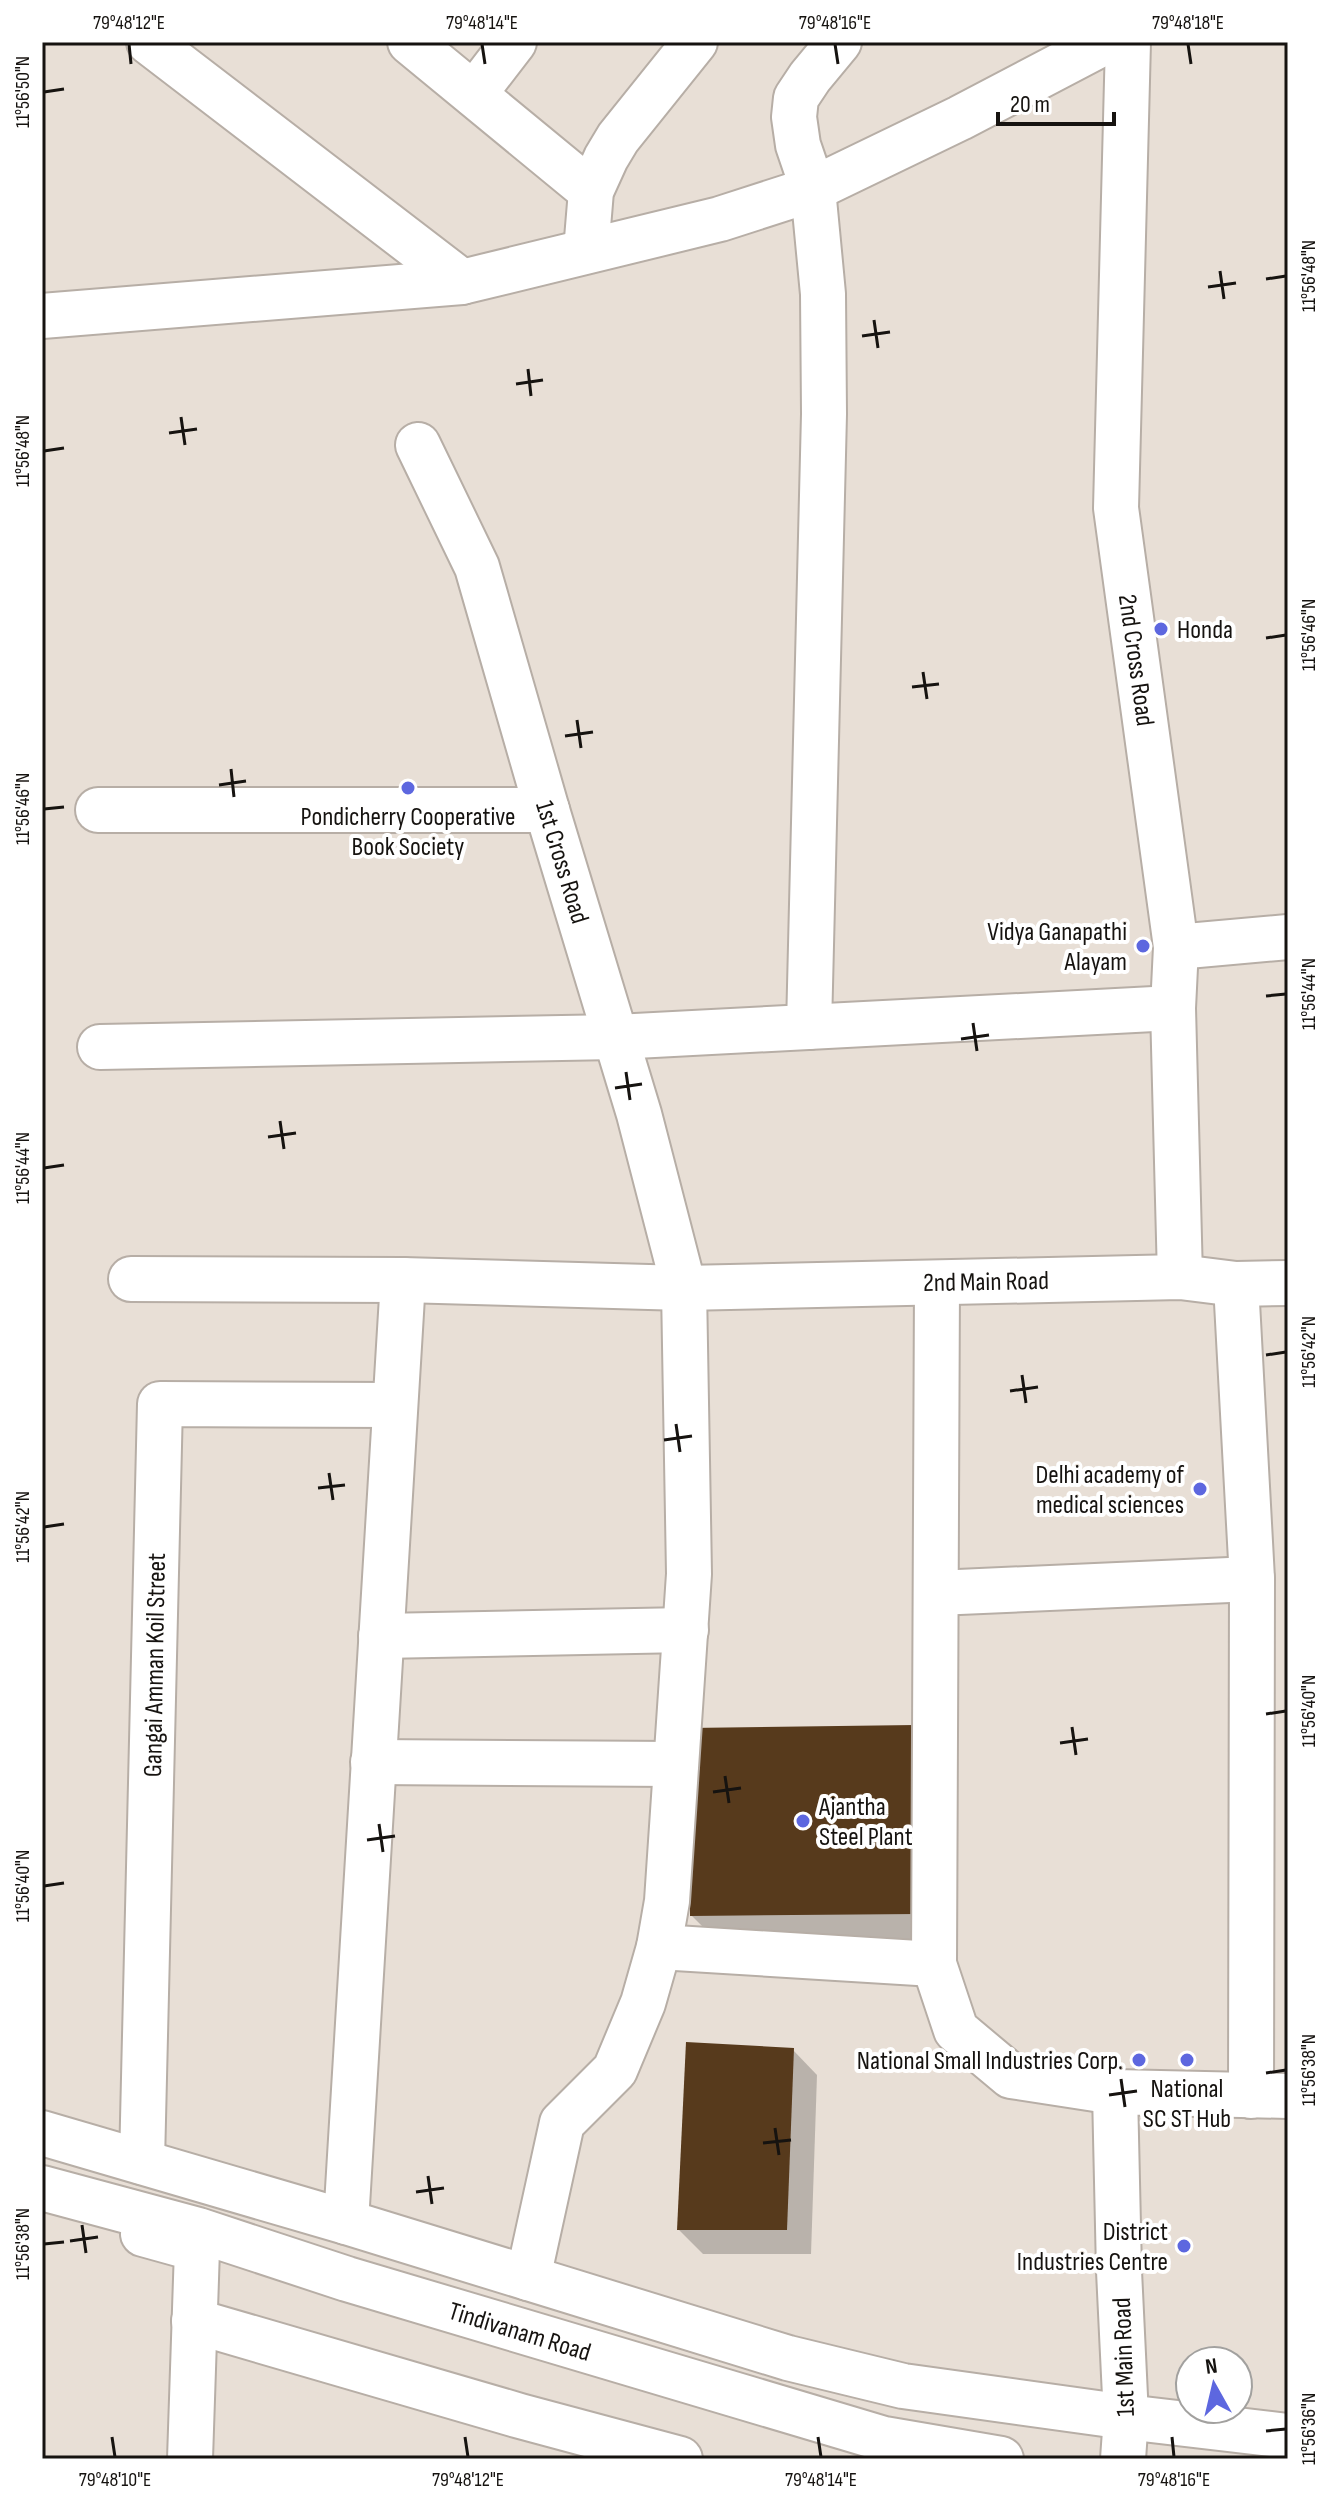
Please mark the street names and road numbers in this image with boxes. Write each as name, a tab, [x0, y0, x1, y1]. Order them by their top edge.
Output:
street label: 2nd Cross Road	[1111, 592, 1160, 728]
street label: 1st Cross Road	[528, 797, 595, 928]
street label: 2nd Main Road	[923, 1266, 1049, 1299]
street label: Gangai Amman Koil Street	[138, 1553, 173, 1777]
street label: Tindivanam Road	[445, 2296, 594, 2369]
street label: 1st Main Road	[1107, 2297, 1142, 2417]

